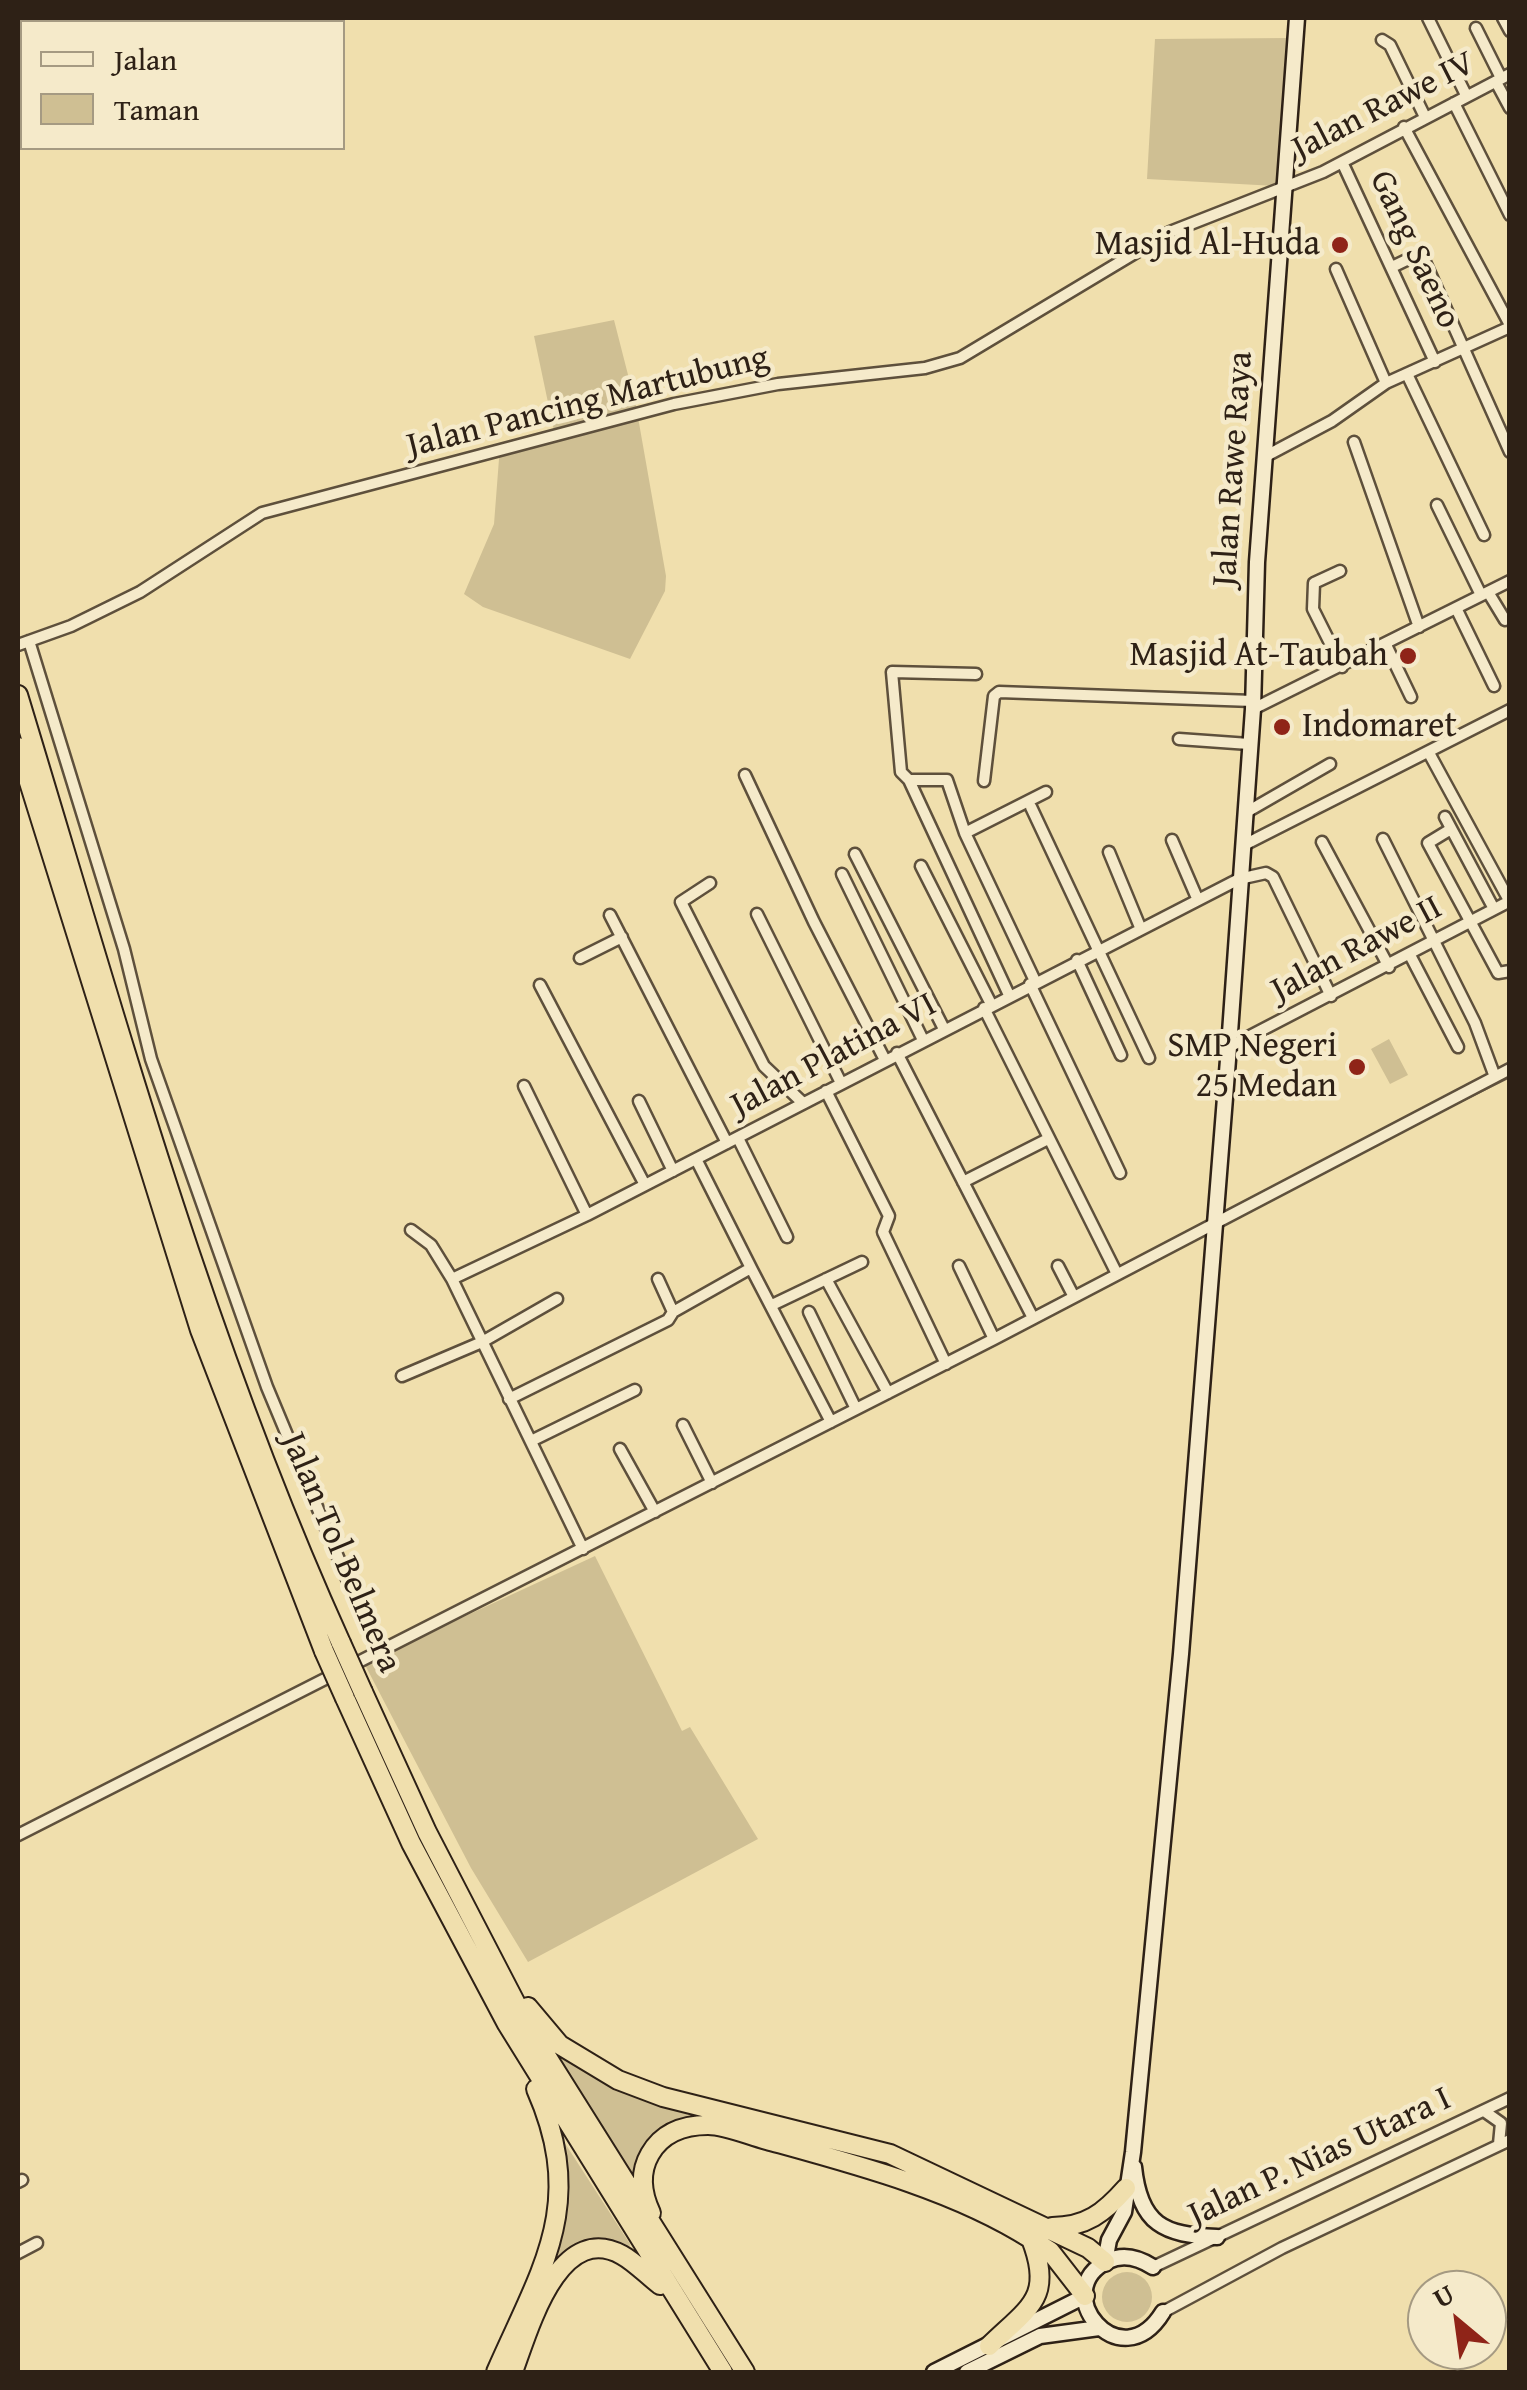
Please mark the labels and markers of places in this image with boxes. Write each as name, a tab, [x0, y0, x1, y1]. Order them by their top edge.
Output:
place label: Masjid Al-Huda	[1095, 224, 1320, 266]
marker: Masjid Al-Huda	[1329, 234, 1351, 256]
place label: Masjid At-Taubah	[1130, 635, 1388, 677]
marker: Masjid At-Taubah	[1397, 645, 1419, 667]
place label: Indomaret	[1302, 706, 1457, 748]
marker: Indomaret	[1271, 716, 1293, 738]
place label: SMP Negeri 25 Medan	[1167, 1026, 1337, 1108]
marker: SMP Negeri 25 Medan	[1346, 1056, 1368, 1078]

